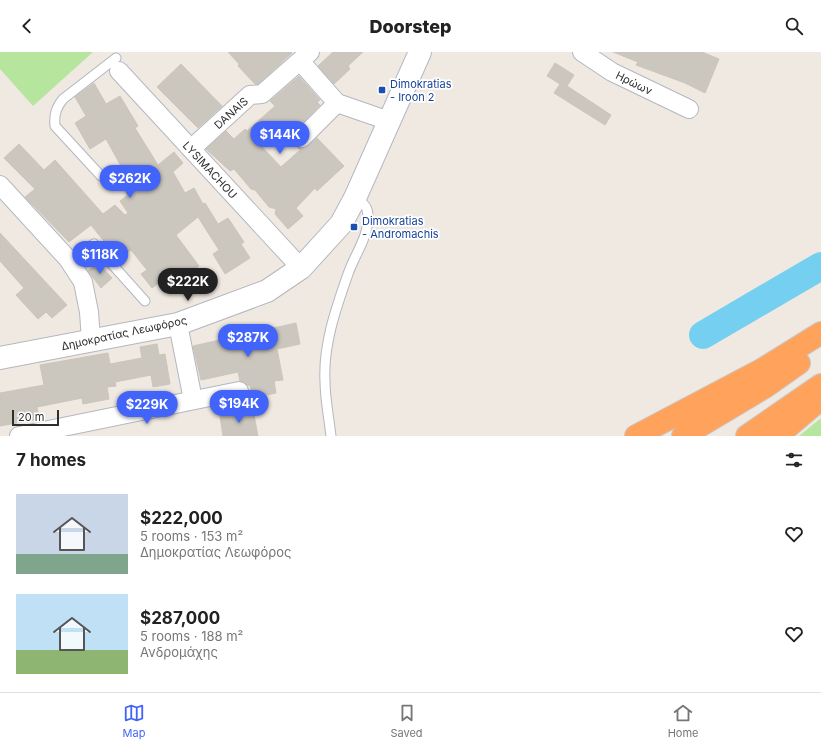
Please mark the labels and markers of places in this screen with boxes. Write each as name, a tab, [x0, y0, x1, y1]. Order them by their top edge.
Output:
place label: Dimokratias - Iroon 2	[390, 77, 452, 104]
marker: Dimokratias - Iroon 2	[377, 85, 387, 95]
pin: $144K	[252, 121, 308, 155]
pin: $262K	[102, 165, 158, 199]
place label: Dimokratias - Andromachis	[362, 214, 439, 241]
marker: Dimokratias - Andromachis	[349, 222, 359, 232]
pin: $118K	[72, 241, 128, 275]
pin: $222K	[160, 268, 216, 302]
pin: $287K	[220, 324, 276, 358]
pin: $194K	[211, 390, 267, 424]
pin: $229K	[119, 391, 175, 425]

